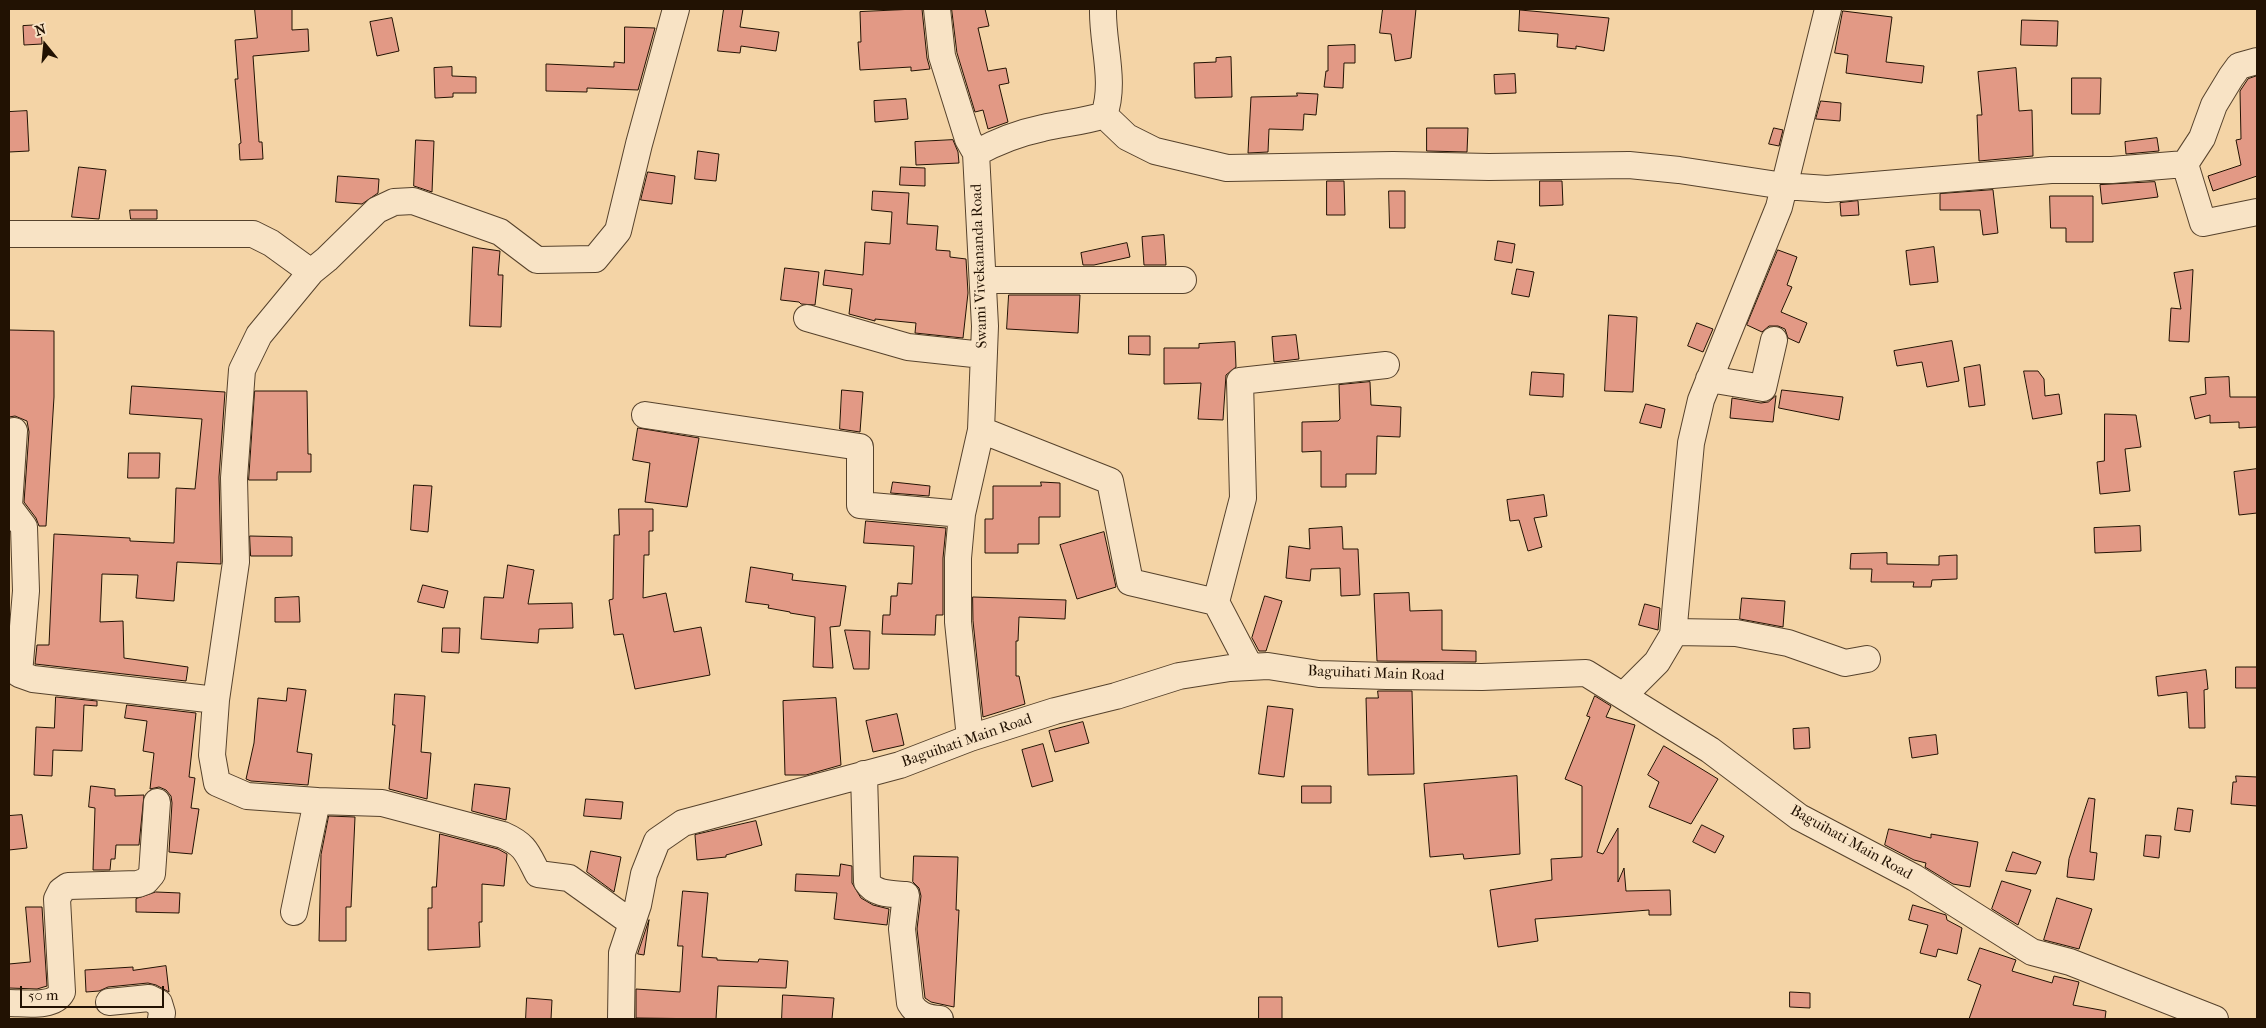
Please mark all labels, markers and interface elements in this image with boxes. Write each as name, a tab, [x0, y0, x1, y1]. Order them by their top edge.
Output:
north arrow	[20, 20, 70, 70]
text: N	[33, 20, 48, 40]
street label: Swami Vivekananda Road	[968, 183, 992, 349]
street label: Baguihati Main Road	[1307, 663, 1445, 685]
street label: Baguihati Main Road	[899, 710, 1035, 772]
street label: Baguihati Main Road	[1787, 802, 1915, 884]
scale bar	[22, 976, 166, 1008]
text: 50 m	[28, 986, 58, 1004]

